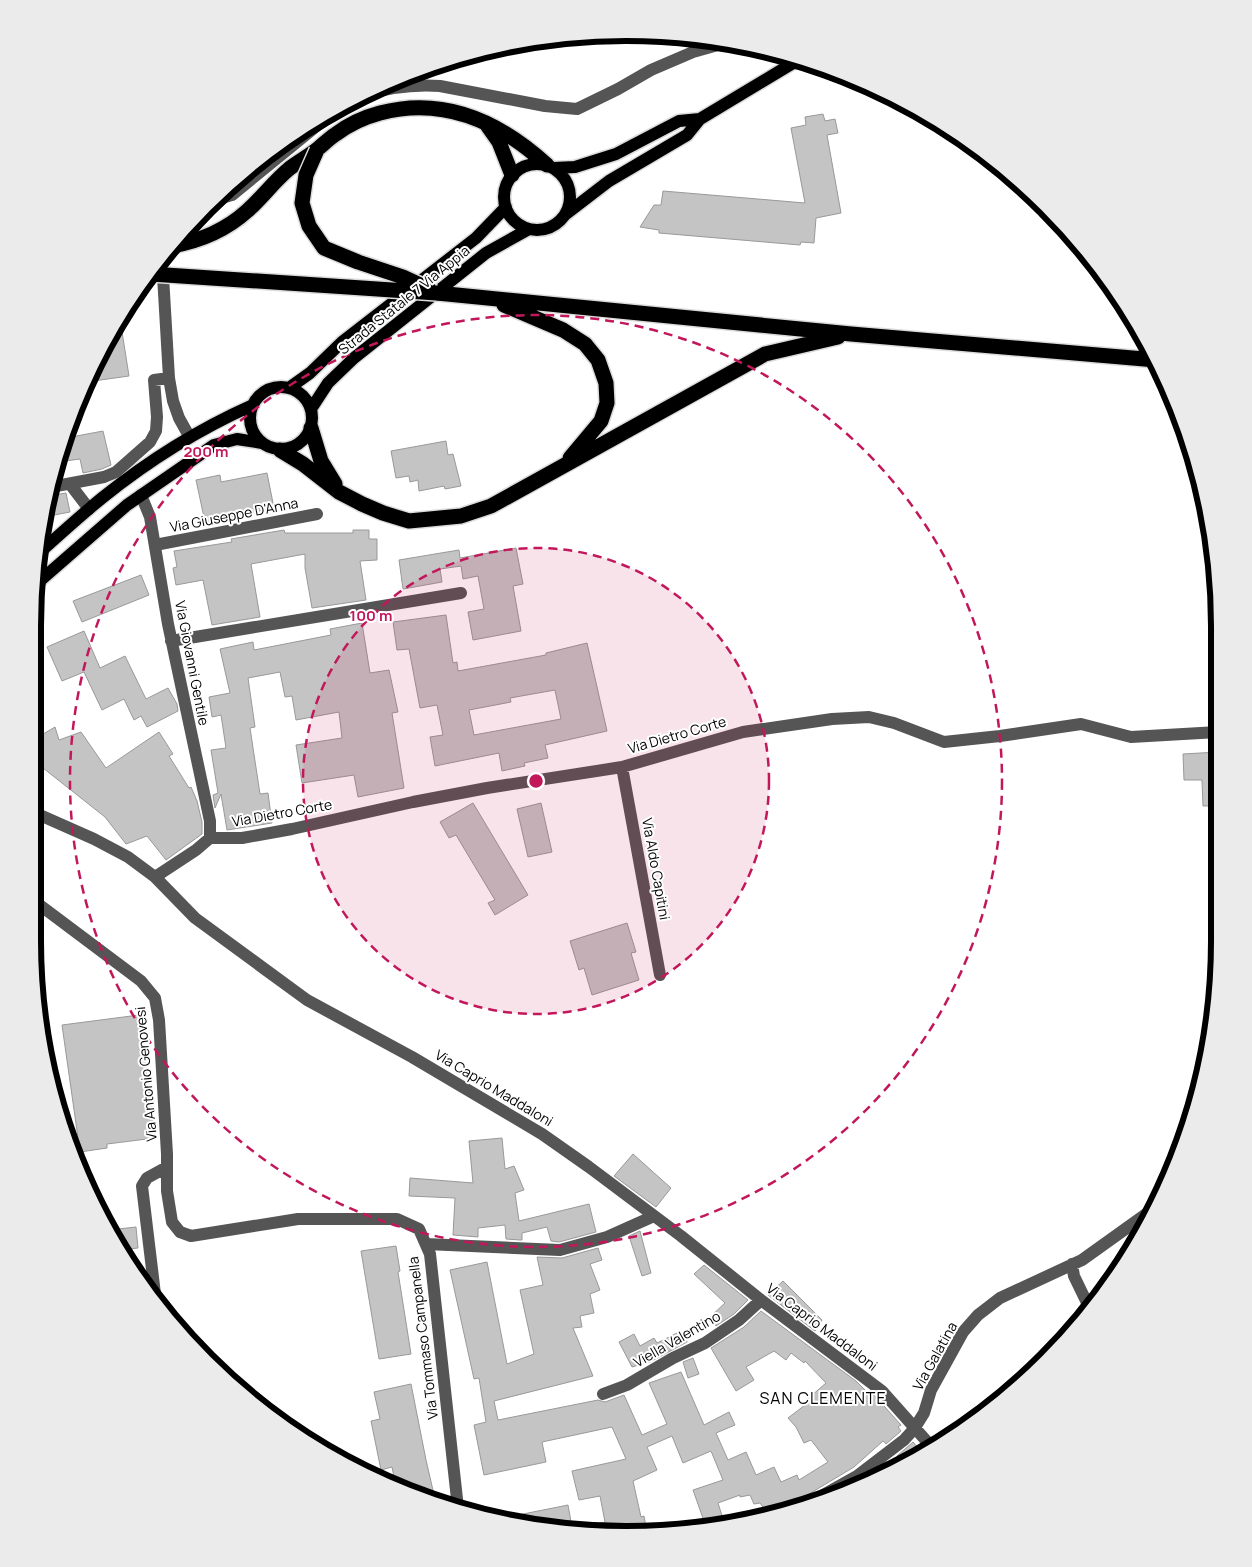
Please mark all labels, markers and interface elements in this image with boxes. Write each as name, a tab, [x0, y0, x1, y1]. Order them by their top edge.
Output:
street label: Strada Statale 7 Via Appia	[334, 241, 473, 358]
text: 200 m	[183, 441, 229, 462]
street label: Via Giuseppe D'Anna	[168, 493, 300, 536]
street label: Via Giovanni Gentile	[171, 599, 214, 727]
text: 100 m	[350, 605, 392, 626]
street label: Via Dietro Corte	[626, 711, 728, 758]
centre of rings	[527, 772, 545, 790]
street label: Via Dietro Corte	[230, 794, 333, 831]
street label: Via Aldo Capitini	[638, 816, 675, 921]
street label: Via Antonio Genovesi	[130, 1006, 161, 1142]
street label: Via Caprio Maddaloni	[432, 1045, 557, 1130]
street label: Via Tommaso Campanella	[403, 1256, 442, 1421]
street label: Via Caprio Maddaloni	[763, 1279, 882, 1375]
street label: Viella Valentino	[630, 1306, 724, 1371]
street label: Via Galatina	[908, 1318, 961, 1393]
district label: SAN CLEMENTE	[759, 1387, 887, 1409]

